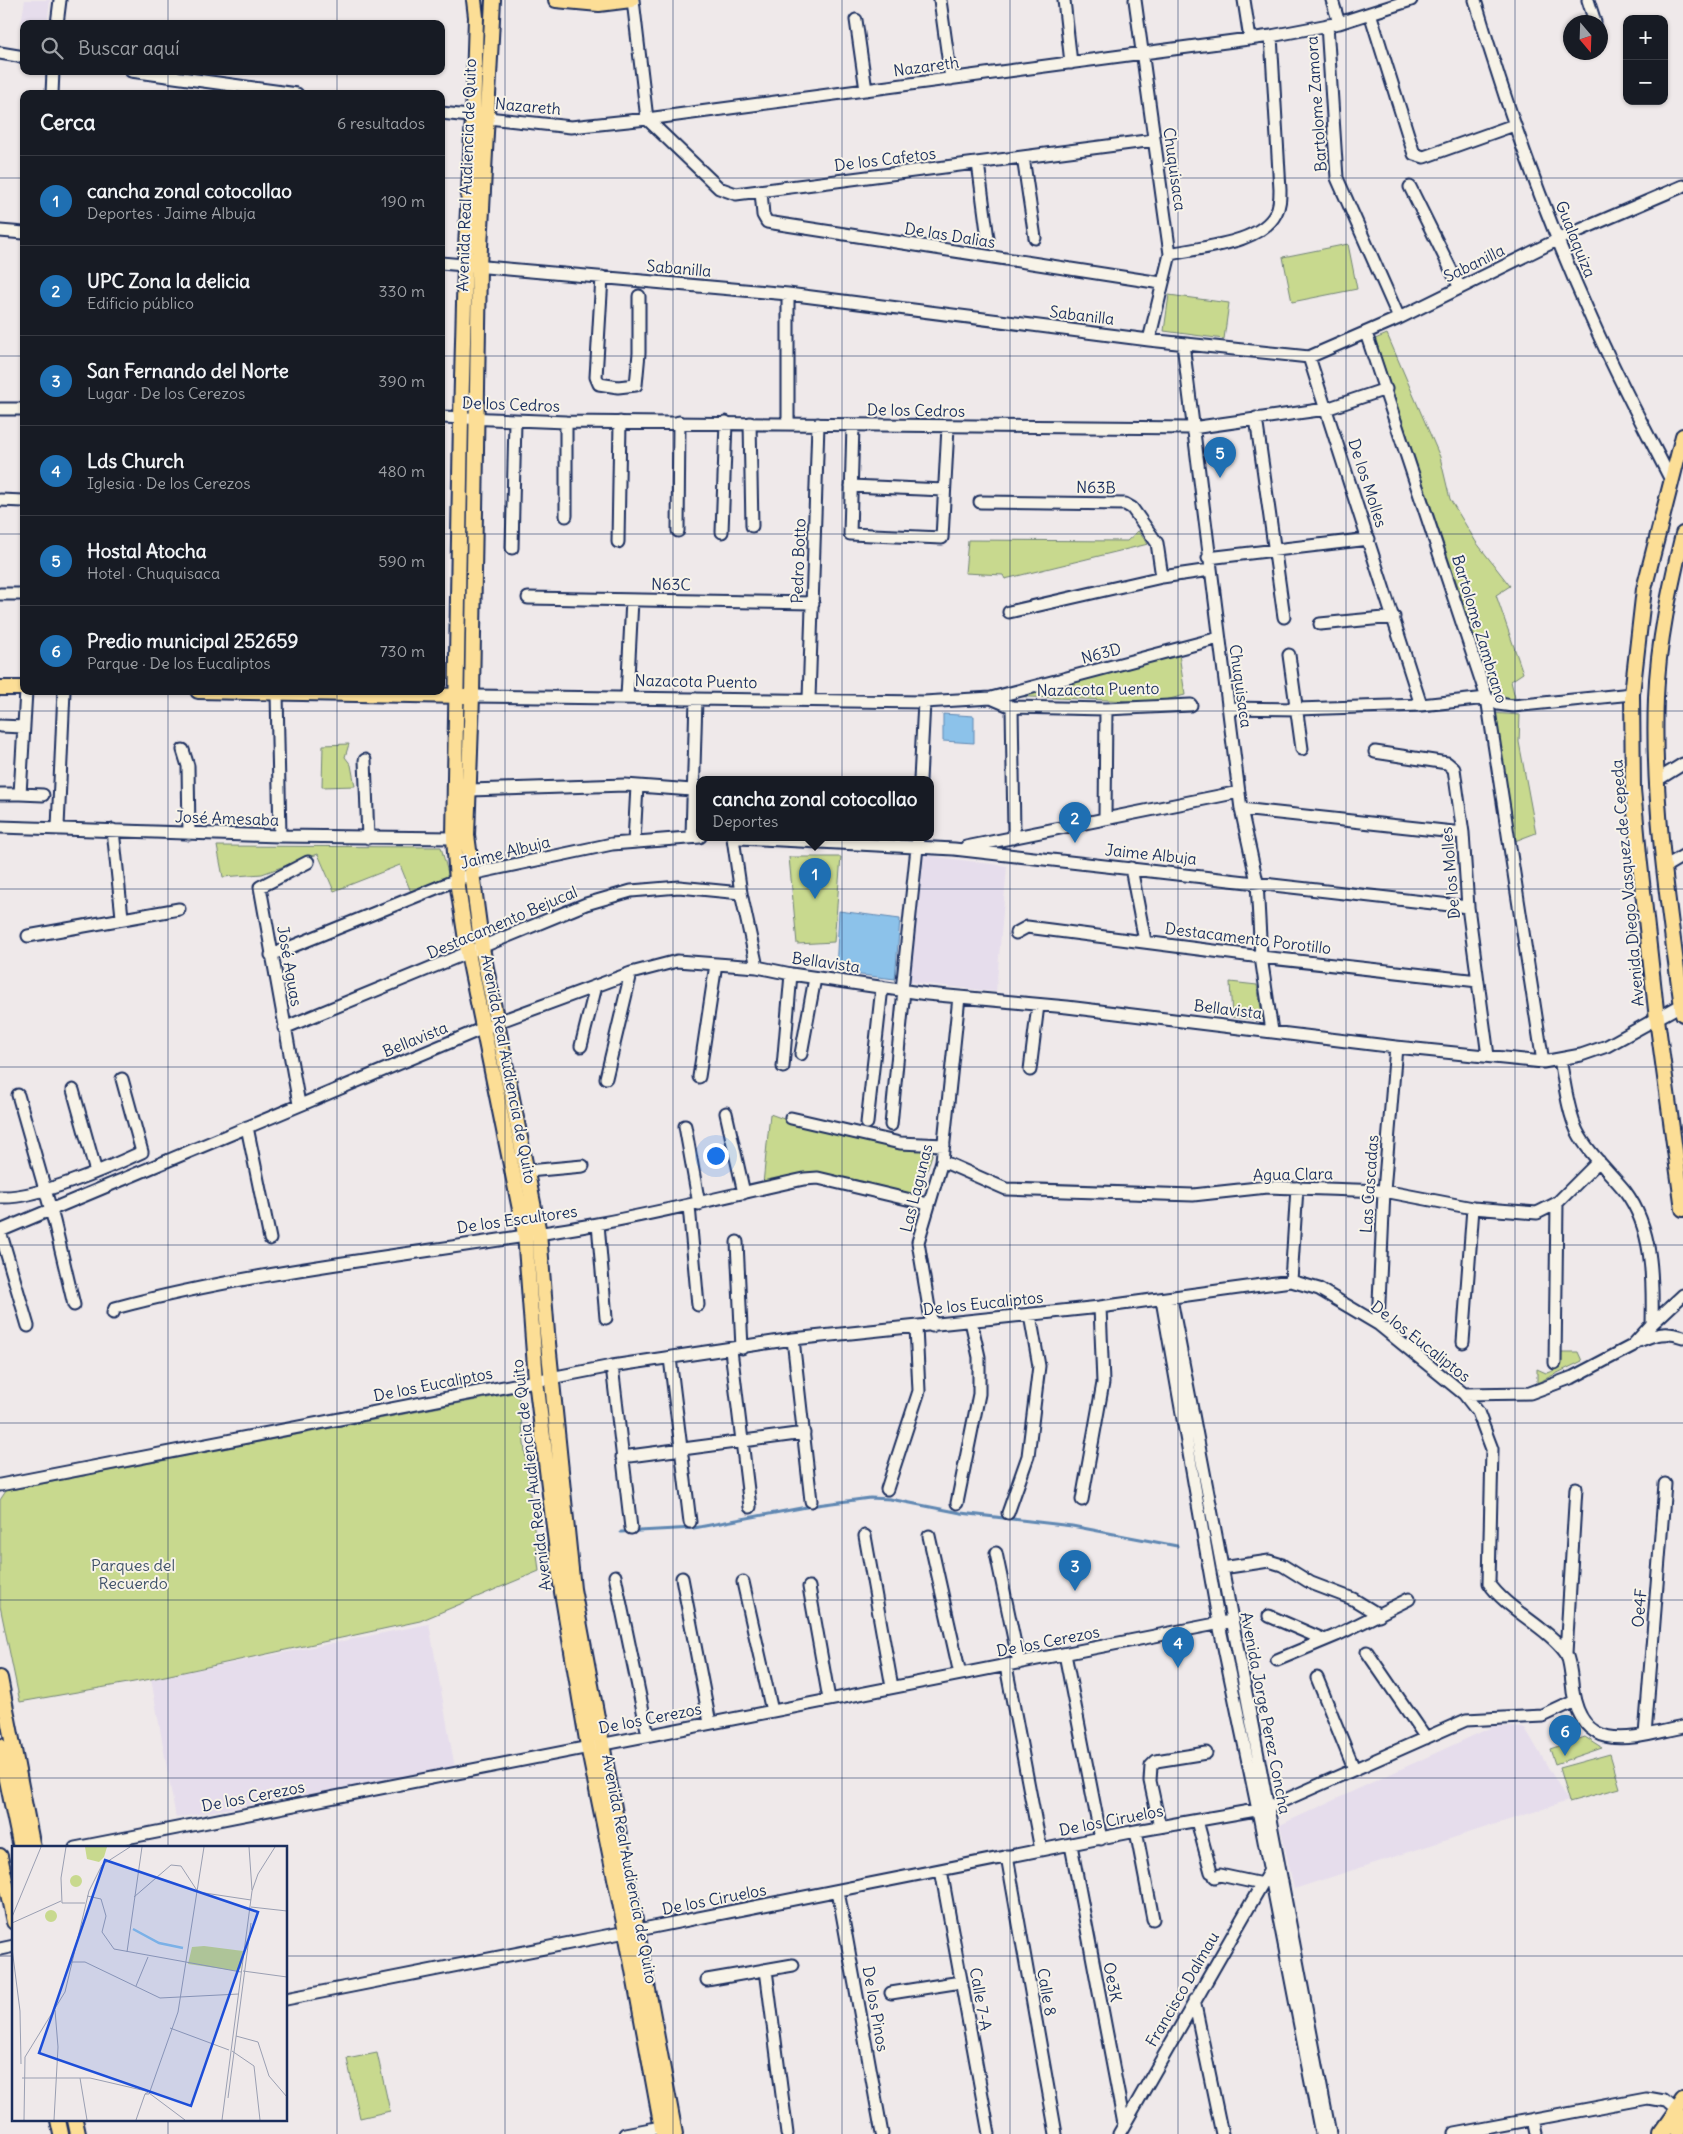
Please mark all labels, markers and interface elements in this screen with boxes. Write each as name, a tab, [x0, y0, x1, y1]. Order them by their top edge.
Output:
north arrow	[1563, 15, 1608, 60]
map controls	[1623, 15, 1668, 105]
button: +	[1623, 15, 1668, 60]
search box	[20, 20, 445, 75]
icon: search	[38, 34, 66, 62]
street label: Bartolome Zamora	[1301, 35, 1331, 173]
text: Buscar aquí	[78, 36, 179, 60]
street label: Nazareth	[892, 52, 960, 80]
street label: Avenida Real Audiencia de Quito	[452, 58, 480, 292]
button: −	[1623, 60, 1668, 105]
street label: Nazareth	[494, 93, 562, 119]
text: Cerca	[40, 109, 95, 136]
text: 6 resultados	[337, 113, 425, 133]
street label: Chuquisaca	[1159, 126, 1191, 212]
street label: De los Cafetos	[833, 143, 937, 175]
text: cancha zonal cotocollao	[87, 179, 292, 203]
text: 1	[53, 191, 59, 211]
text: 190 m	[381, 191, 425, 211]
street label: Gualaquiza	[1552, 198, 1600, 280]
text: Deportes · Jaime Albuja	[87, 203, 256, 223]
street label: De las Dalias	[903, 218, 997, 252]
street label: Sabanilla	[1440, 240, 1508, 286]
street label: Sabanilla	[646, 255, 712, 281]
text: UPC Zona la delicia	[87, 269, 250, 293]
text: 2	[52, 281, 60, 301]
text: 330 m	[378, 281, 425, 301]
text: Edificio público	[87, 293, 194, 313]
street label: Sabanilla	[1048, 301, 1116, 329]
text: San Fernando del Norte	[87, 359, 289, 383]
text: 3	[51, 371, 61, 391]
text: 390 m	[378, 371, 425, 391]
text: Lugar · De los Cerezos	[87, 383, 245, 403]
street label: De los Cedros	[462, 392, 560, 416]
street label: De los Cedros	[867, 399, 965, 421]
street label: De los Molles	[1344, 436, 1392, 530]
pin: 5	[1204, 437, 1236, 478]
text: Lds Church	[87, 449, 184, 473]
text: 4	[51, 461, 61, 481]
text: 480 m	[378, 461, 425, 481]
text: Iglesia · De los Cerezos	[87, 473, 251, 493]
street label: N63B	[1076, 477, 1116, 497]
street label: Pedro Botto	[787, 518, 809, 604]
text: Hostal Atocha	[87, 539, 207, 563]
text: 5	[51, 551, 61, 571]
text: 590 m	[378, 551, 425, 571]
street label: Bartolome Zambrano	[1448, 552, 1512, 706]
text: Hotel · Chuquisaca	[87, 563, 220, 583]
street label: N63C	[651, 574, 691, 594]
text: Predio municipal 252659	[87, 629, 298, 653]
street label: N63D	[1079, 638, 1123, 668]
text: 6	[51, 641, 61, 661]
text: 730 m	[380, 641, 425, 661]
street label: Chuquisaca	[1225, 643, 1257, 729]
text: Parque · De los Eucaliptos	[87, 653, 270, 673]
street label: Nazacota Puento	[634, 670, 758, 692]
street label: Nazacota Puento	[1036, 678, 1160, 700]
street label: Avenida Diego Vasquez de Cepeda	[1606, 759, 1648, 1007]
popup	[696, 776, 934, 841]
text: cancha zonal cotocollao	[713, 787, 917, 811]
pin: 2	[1059, 802, 1091, 843]
street label: José Amesaba	[175, 806, 279, 830]
text: Deportes	[713, 811, 778, 831]
street label: De los Molles	[1436, 826, 1464, 920]
street label: Jaime Albuja	[458, 831, 552, 873]
street label: Jaime Albuja	[1104, 839, 1198, 869]
pin: 1	[799, 858, 831, 899]
street label: Destacamento Bejucal	[424, 881, 580, 963]
street label: Destacamento Porotillo	[1164, 918, 1332, 958]
street label: José Aguas	[273, 924, 307, 1008]
street label: Bellavista	[791, 947, 861, 977]
street label: Avenida Real Audiencia de Quito	[477, 953, 541, 1185]
street label: Bellavista	[1193, 995, 1263, 1023]
street label: Bellavista	[379, 1017, 451, 1061]
street label: Las Cascadas	[1356, 1134, 1382, 1234]
street label: Las Lagunas	[895, 1142, 937, 1234]
your location	[703, 1143, 729, 1169]
street label: Agua Clara	[1253, 1163, 1333, 1185]
street label: De los Escultores	[455, 1201, 579, 1237]
street label: De los Eucaliptos	[922, 1287, 1044, 1319]
street label: De los Eucaliptos	[1367, 1296, 1475, 1386]
street label: Avenida Real Audiencia de Quito	[507, 1358, 555, 1592]
street label: De los Eucaliptos	[372, 1363, 494, 1405]
pin: 3	[1059, 1550, 1091, 1591]
park label: Parques del Recuerdo	[91, 1555, 175, 1593]
street label: Oe4F	[1627, 1588, 1651, 1628]
street label: Avenida Jorge Perez Concha	[1237, 1610, 1295, 1816]
street label: De los Cerezos	[995, 1621, 1101, 1661]
pin: 4	[1162, 1627, 1194, 1668]
street label: De los Cerezos	[597, 1698, 703, 1738]
pin: 6	[1549, 1715, 1581, 1756]
street label: Avenida Real Audiencia de Quito	[598, 1753, 662, 1985]
street label: De los Cerezos	[200, 1776, 306, 1816]
street label: De los Ciruelos	[1057, 1800, 1165, 1840]
inset map	[12, 1846, 288, 2122]
street label: De los Ciruelos	[660, 1879, 768, 1919]
street label: Francisco Dalmau	[1141, 1928, 1223, 2050]
street label: Oe3K	[1099, 1960, 1127, 2004]
street label: De los Pinos	[859, 1965, 893, 2053]
street label: Calle 7-A	[966, 1966, 996, 2032]
street label: Calle 8	[1033, 1966, 1061, 2018]

